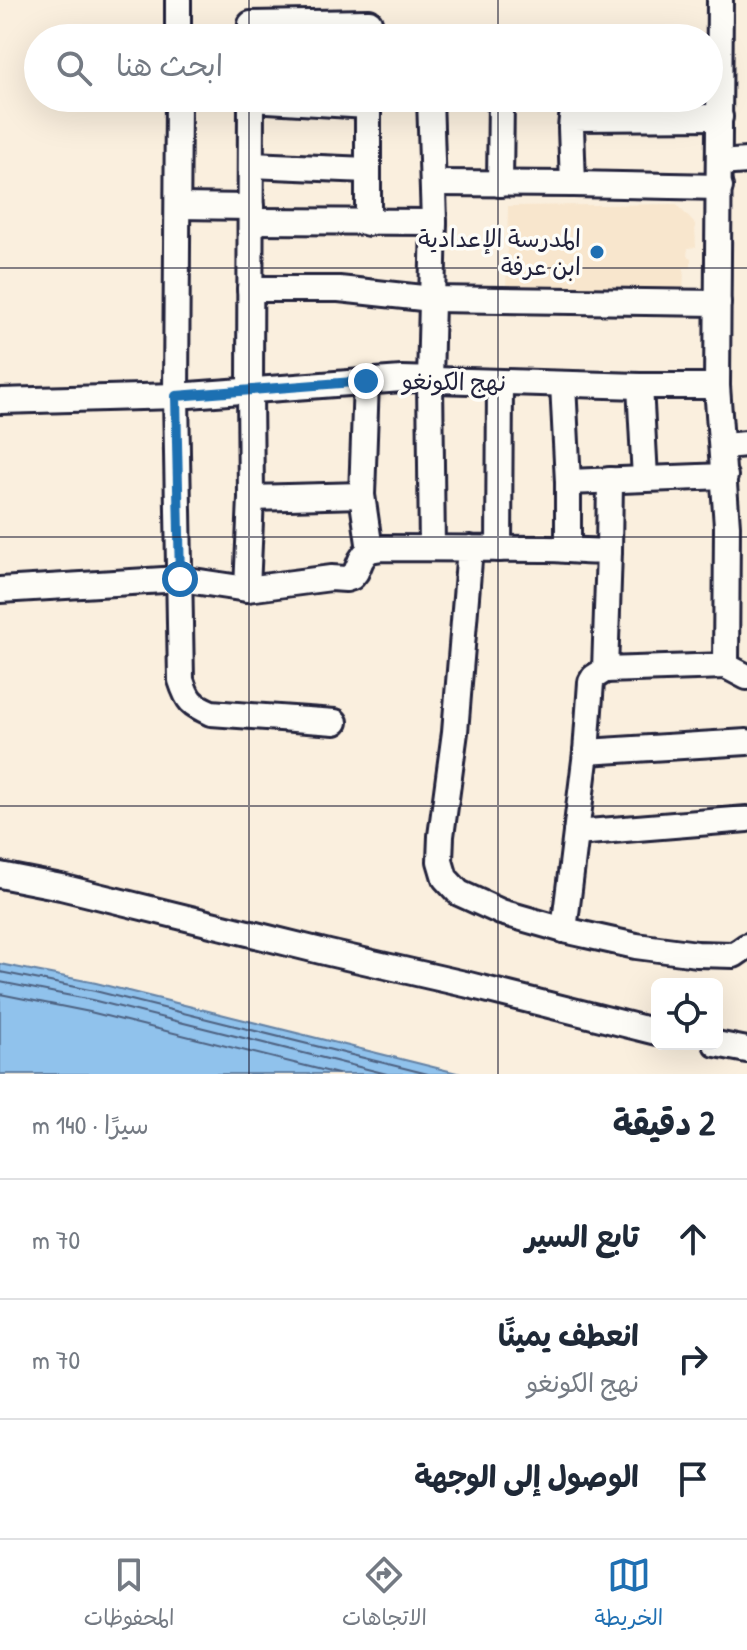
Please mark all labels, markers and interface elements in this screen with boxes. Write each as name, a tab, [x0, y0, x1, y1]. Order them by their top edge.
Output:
search box	[24, 24, 723, 112]
text: ابحث هنا	[116, 45, 223, 85]
icon: search	[52, 46, 96, 90]
place label: المدرسة الإعدادية ابن عرفة	[418, 222, 581, 282]
marker: المدرسة الإعدادية ابن عرفة	[588, 243, 606, 261]
route end	[348, 363, 384, 399]
street label: نهج الكونغو	[401, 364, 506, 399]
route start	[162, 561, 198, 597]
map controls	[651, 978, 723, 1050]
button: locate	[651, 978, 723, 1050]
text: 2 دقيقة	[613, 1100, 715, 1146]
text: سيرًا · 140 m	[32, 1107, 149, 1142]
text: تابع السير	[525, 1216, 639, 1256]
icon: ahead	[671, 1217, 715, 1261]
text: 70 m	[32, 1222, 80, 1257]
text: انعطف يمينًا	[498, 1315, 639, 1355]
icon: right	[671, 1337, 715, 1381]
text: 70 m	[32, 1342, 80, 1377]
text: نهج الكونغو	[526, 1365, 639, 1400]
text: الوصول إلى الوجهة	[414, 1456, 639, 1496]
icon: arrive	[671, 1457, 715, 1501]
tab: المحفوظات	[84, 1553, 174, 1637]
tab: الاتجاهات	[342, 1553, 427, 1637]
tab: الخريطة	[595, 1553, 663, 1637]

